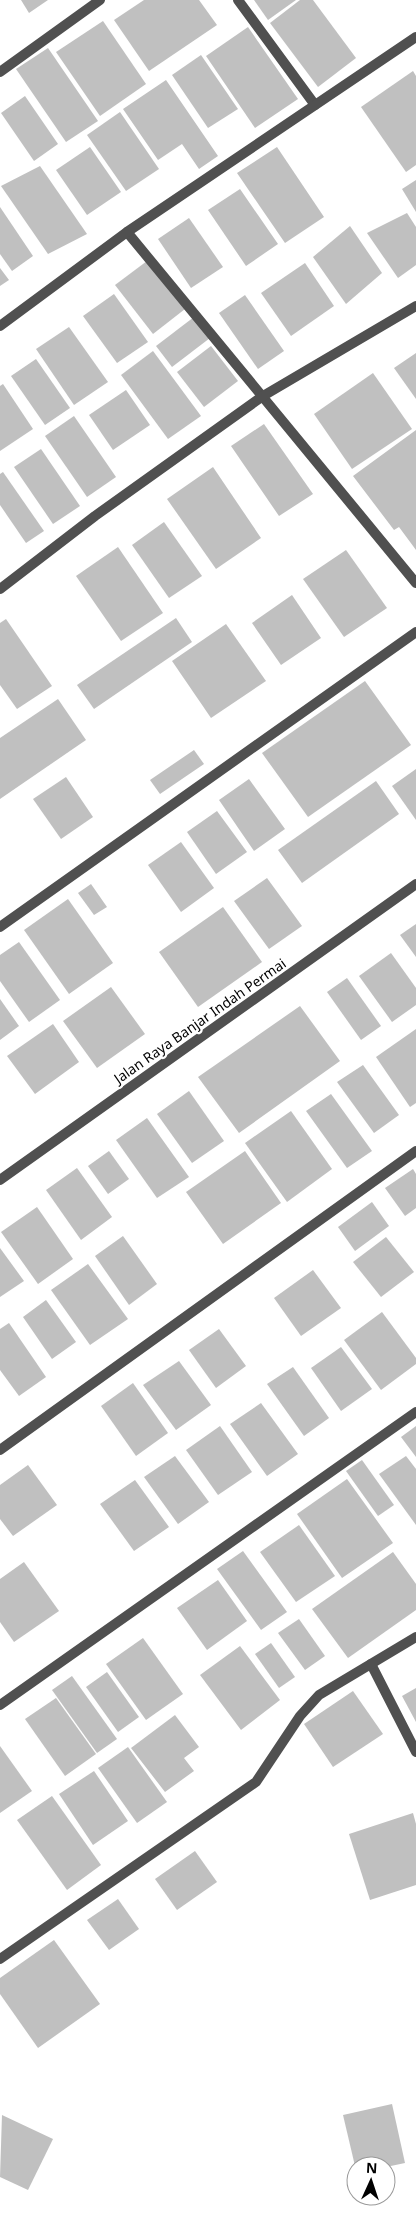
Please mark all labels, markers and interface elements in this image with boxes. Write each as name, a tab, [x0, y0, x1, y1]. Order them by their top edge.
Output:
street label: Jalan Raya Banjar Indah Permai	[108, 954, 290, 1089]
north arrow	[346, 2156, 396, 2206]
text: N	[366, 2158, 378, 2177]

